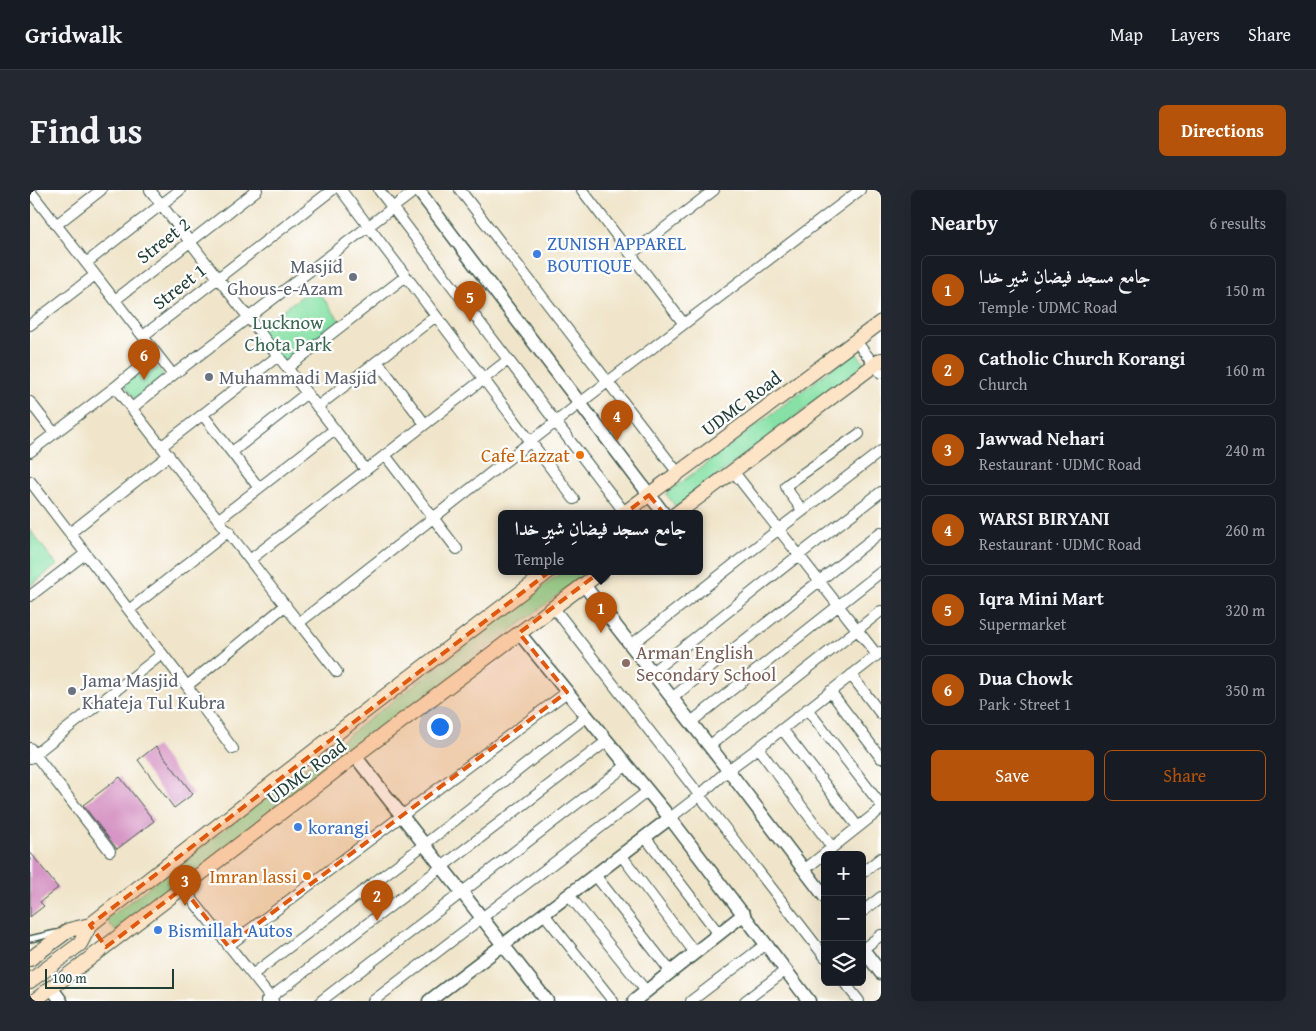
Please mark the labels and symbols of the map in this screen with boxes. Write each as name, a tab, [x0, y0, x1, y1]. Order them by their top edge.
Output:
street label: Street 2	[130, 210, 196, 270]
place label: ZUNISH APPAREL BOUTIQUE	[547, 229, 686, 279]
marker: ZUNISH APPAREL BOUTIQUE	[531, 248, 543, 260]
place label: Masjid Ghous-e-Azam	[227, 252, 344, 302]
street label: Street 1	[146, 256, 212, 316]
marker: Masjid Ghous-e-Azam	[347, 271, 359, 283]
pin: 5	[454, 281, 486, 322]
park label: Lucknow Chota Park	[244, 308, 332, 358]
pin: 6	[128, 339, 160, 380]
place label: Muhammadi Masjid	[219, 363, 378, 391]
street label: UDMC Road	[695, 363, 788, 442]
marker: Muhammadi Masjid	[203, 371, 215, 383]
pin: 4	[601, 400, 633, 441]
place label: Cafe Lazzat	[481, 441, 570, 469]
marker: Cafe Lazzat	[574, 449, 586, 461]
pin: 1	[585, 592, 617, 633]
place label: Arman English Secondary School	[636, 638, 776, 688]
marker: Arman English Secondary School	[620, 657, 632, 669]
place label: Jama Masjid Khateja Tul Kubra	[80, 666, 225, 716]
marker: Jama Masjid Khateja Tul Kubra	[66, 685, 78, 697]
your location	[427, 714, 453, 740]
street label: UDMC Road	[260, 731, 353, 810]
place label: korangi	[308, 813, 369, 841]
marker: korangi	[292, 821, 304, 833]
place label: Imran lassi	[209, 862, 297, 890]
pin: 3	[169, 865, 201, 906]
marker: Imran lassi	[301, 870, 313, 882]
pin: 2	[361, 880, 393, 921]
place label: Bismillah Autos	[168, 916, 293, 944]
marker: Bismillah Autos	[152, 924, 164, 936]
scale bar	[45, 966, 174, 989]

